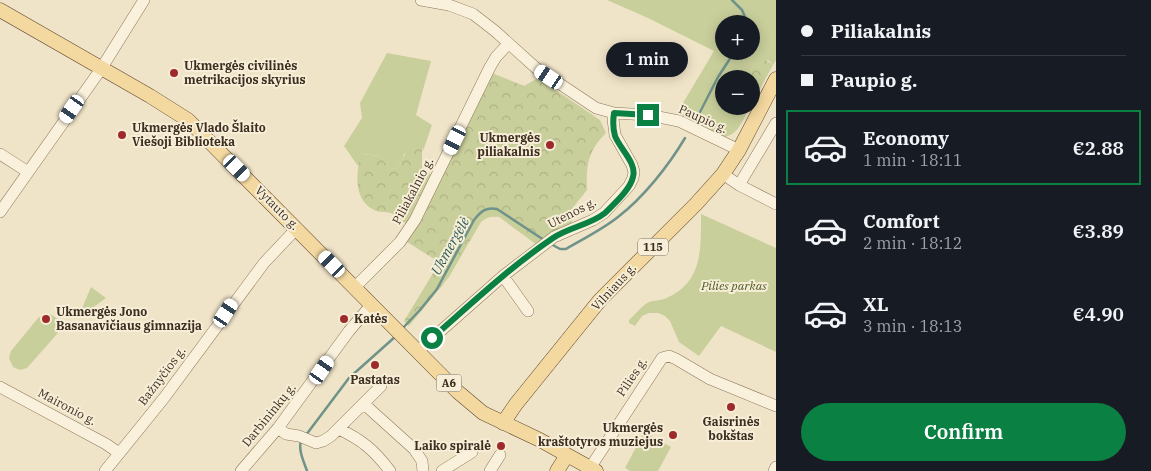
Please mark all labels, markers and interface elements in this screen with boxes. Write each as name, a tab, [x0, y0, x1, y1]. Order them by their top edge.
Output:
map controls	[715, 15, 760, 115]
button: +	[715, 15, 760, 60]
text: Piliakalnis	[831, 19, 931, 43]
callout: 1 min	[607, 42, 689, 78]
text: 1 min	[625, 49, 669, 69]
place label: Ukmergės civilinės metrikacijos skyrius	[184, 58, 306, 87]
car	[532, 62, 565, 92]
marker: Ukmergės civilinės metrikacijos skyrius	[168, 67, 180, 79]
text: Paupio g.	[831, 68, 917, 92]
button: −	[715, 70, 760, 115]
car	[57, 92, 86, 126]
street label: Paupio g.	[676, 101, 730, 136]
route end	[637, 104, 659, 126]
place label: Ukmergės Vlado Šlaito Viešoji Biblioteka	[132, 119, 266, 149]
car	[441, 123, 468, 157]
icon: car	[803, 125, 848, 170]
text: Economy	[863, 126, 949, 150]
marker: Ukmergės Vlado Šlaito Viešoji Biblioteka	[116, 129, 128, 141]
place label: Ukmergės piliakalnis	[477, 130, 540, 159]
text: €2.88	[1073, 136, 1124, 160]
marker: Ukmergės piliakalnis	[544, 139, 556, 151]
text: 1 min · 18:11	[863, 150, 962, 170]
car	[221, 152, 252, 184]
street label: Piliakalnio g.	[389, 155, 436, 227]
street label: Vytauto g.	[252, 183, 302, 233]
street label: Utenos g.	[545, 194, 599, 231]
icon: car	[803, 208, 848, 253]
text: Comfort	[863, 209, 940, 233]
water label: Ukmergėlė	[427, 213, 474, 278]
text: €3.89	[1073, 219, 1124, 243]
text: 2 min · 18:12	[863, 233, 962, 253]
road number: 115	[638, 238, 668, 256]
car	[316, 248, 347, 280]
street label: Vilniaus g.	[588, 260, 639, 313]
park label: Pilies parkas	[700, 278, 767, 293]
icon: car	[803, 291, 848, 336]
text: XL	[863, 292, 889, 316]
car	[211, 296, 240, 330]
text: €4.90	[1073, 302, 1124, 326]
place label: Ukmergės Jono Basanavičiaus gimnazija	[56, 304, 202, 333]
place label: Katės	[354, 311, 387, 326]
marker: Ukmergės Jono Basanavičiaus gimnazija	[40, 313, 52, 325]
marker: Katės	[338, 313, 350, 325]
text: 3 min · 18:13	[863, 316, 962, 336]
route start	[421, 327, 443, 349]
street label: Bažnyčios g.	[135, 343, 189, 408]
car	[307, 353, 336, 387]
street label: Pilies g.	[613, 354, 650, 399]
marker: Pastatas	[369, 359, 381, 371]
place label: Pastatas	[350, 372, 400, 387]
road number: A6	[436, 374, 462, 392]
street label: Darbininkų g.	[238, 380, 299, 449]
street label: Maironio g.	[36, 385, 99, 428]
marker: Gaisrinės bokštas	[725, 401, 737, 413]
button: Confirm	[801, 403, 1126, 461]
place label: Gaisrinės bokštas	[702, 414, 760, 443]
place label: Ukmergės kraštotyros muziejus	[538, 420, 663, 449]
marker: Ukmergės kraštotyros muziejus	[667, 429, 679, 441]
place label: Laiko spiralė	[414, 438, 491, 453]
marker: Laiko spiralė	[495, 440, 507, 452]

